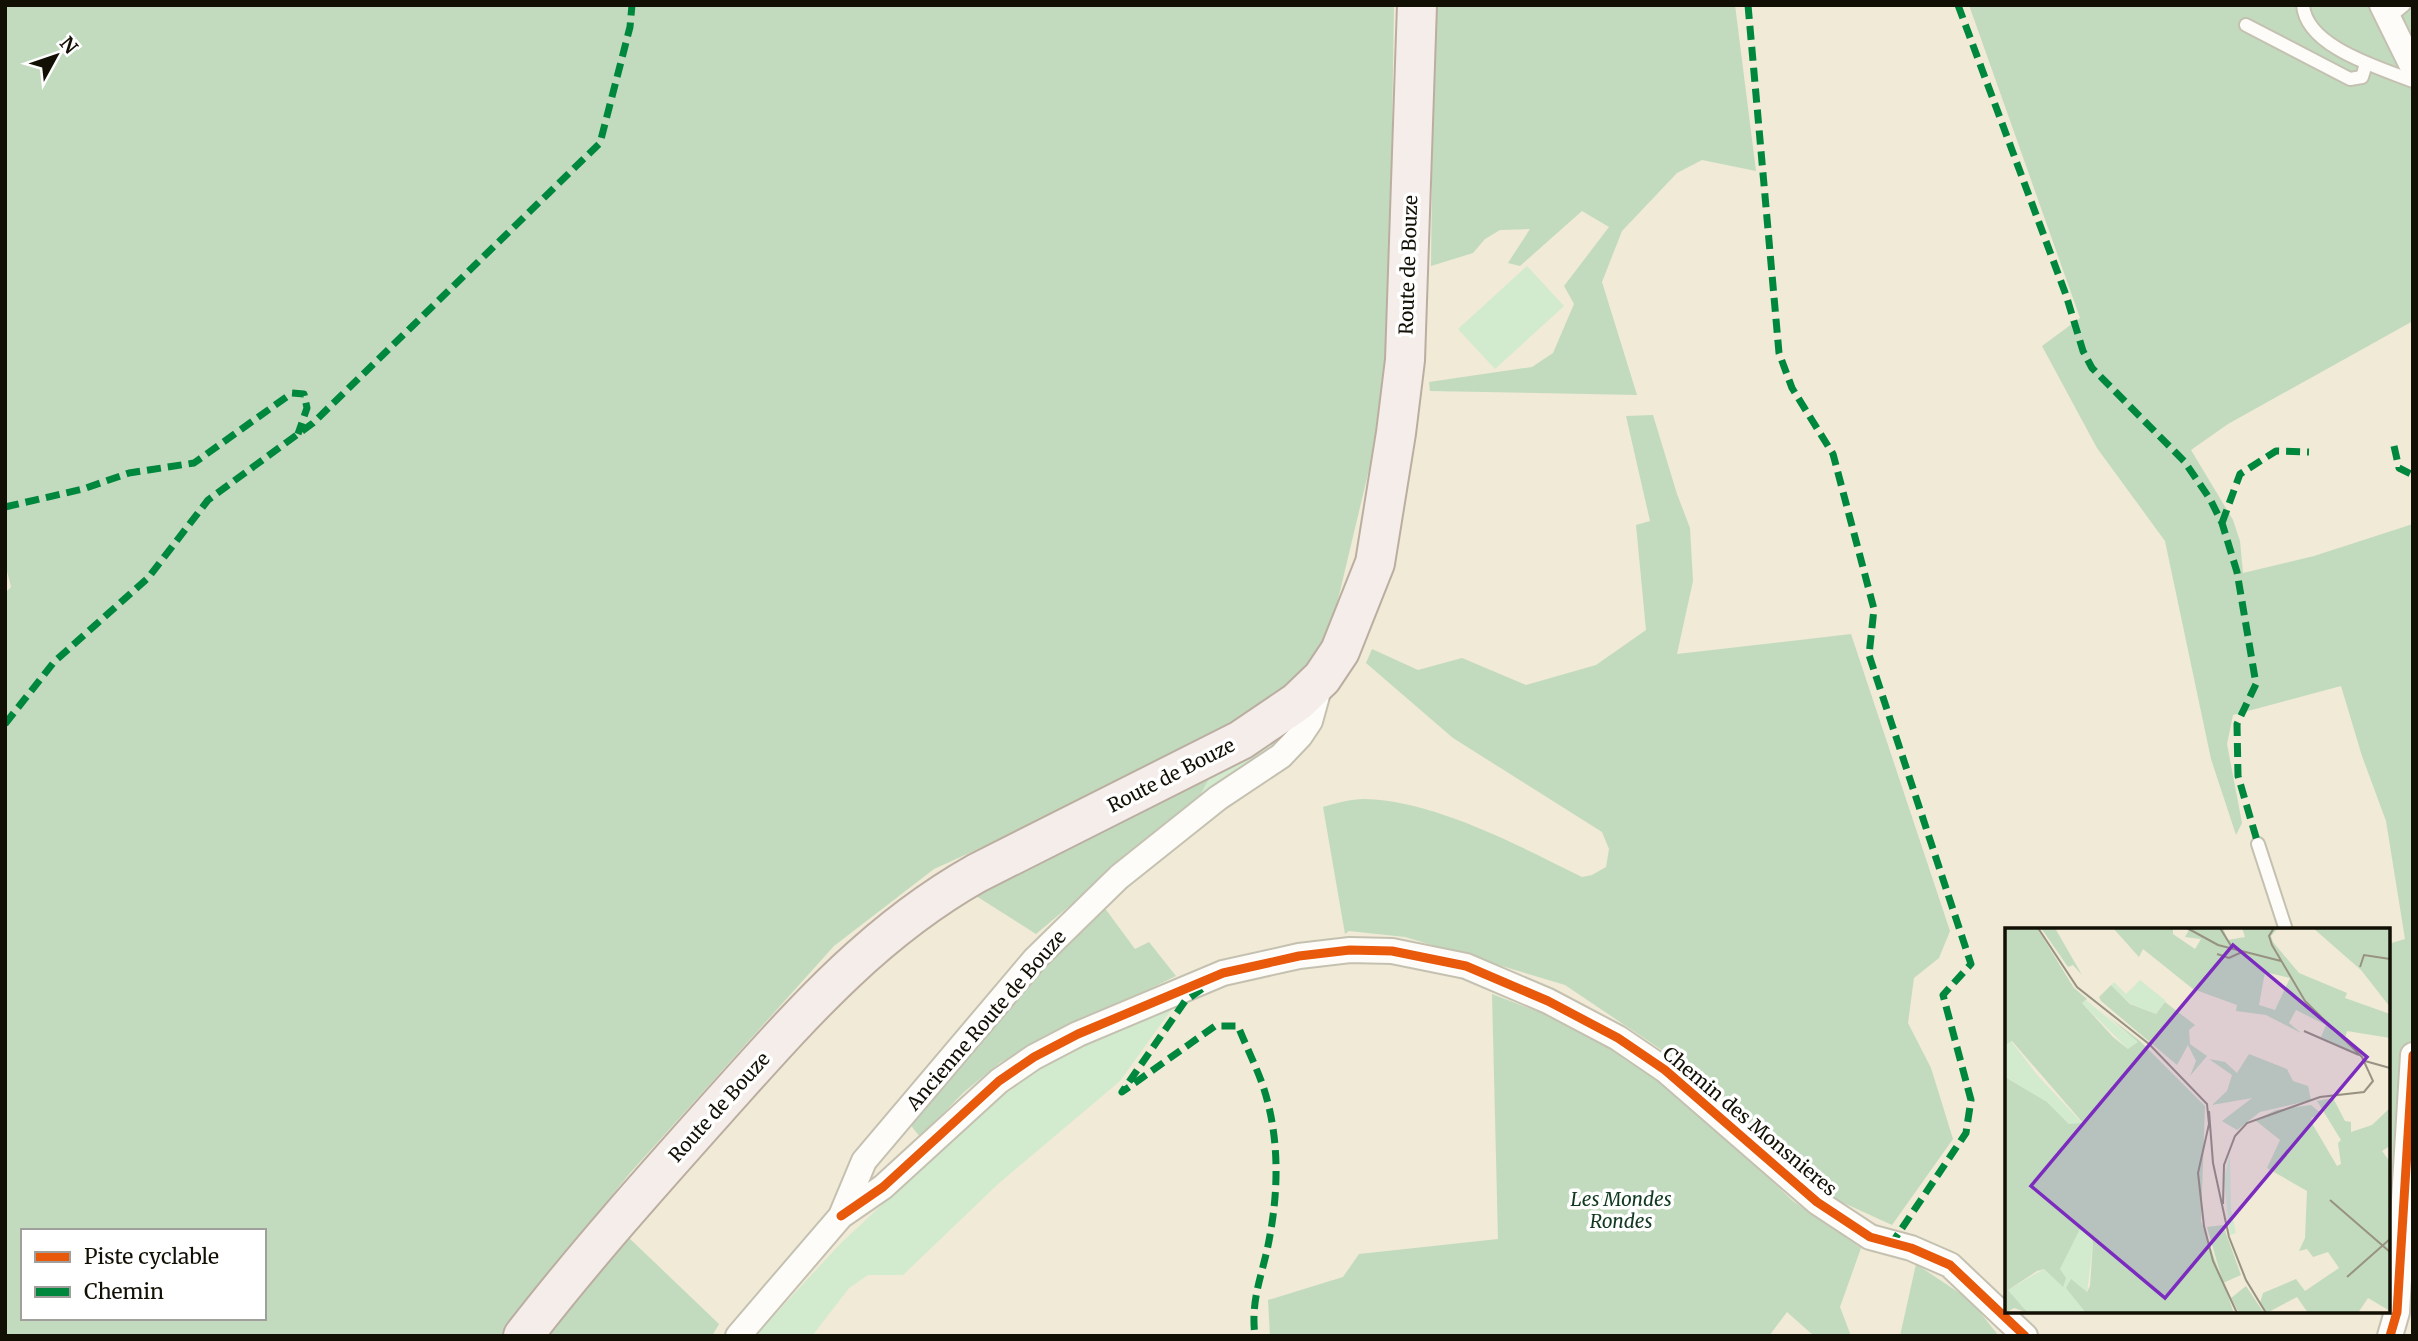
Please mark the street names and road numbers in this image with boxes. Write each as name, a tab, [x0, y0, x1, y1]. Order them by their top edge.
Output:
street label: Route de Bouze	[1394, 195, 1422, 335]
street label: Route de Bouze	[1103, 733, 1239, 817]
street label: Ancienne Route de Bouze	[901, 925, 1071, 1116]
street label: Chemin des Monsnieres	[1658, 1041, 1842, 1201]
street label: Route de Bouze	[663, 1047, 775, 1167]

